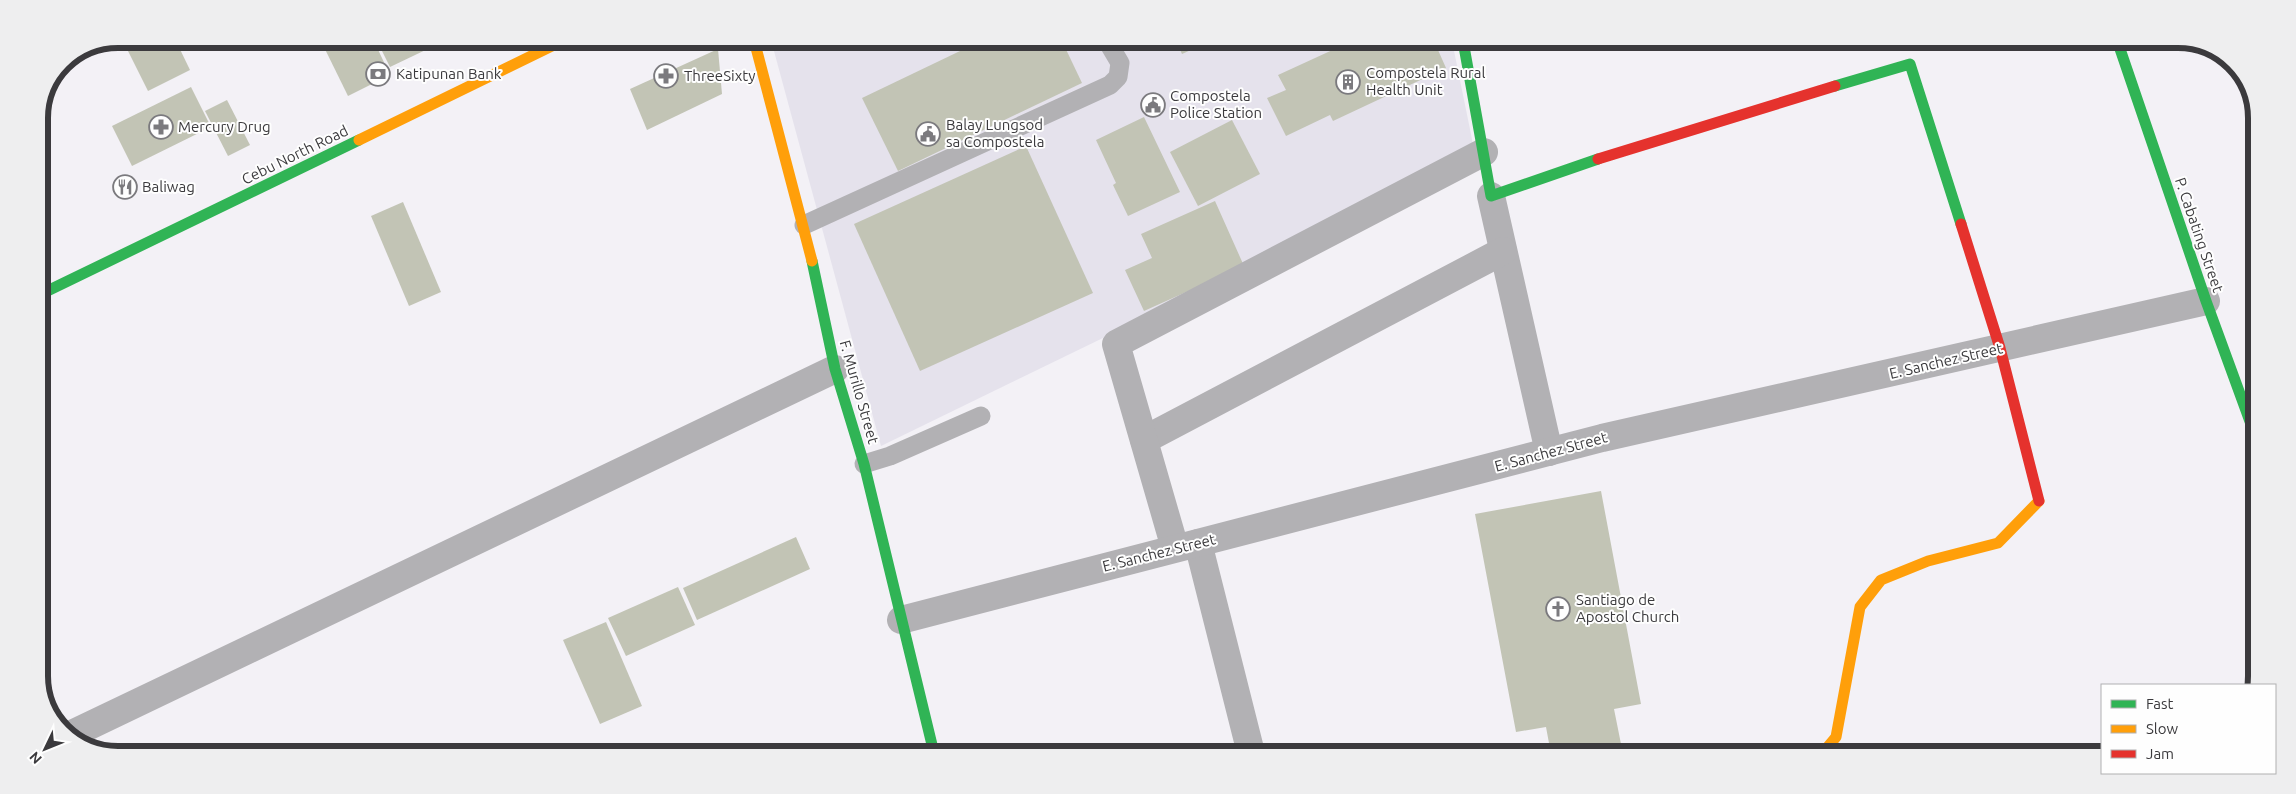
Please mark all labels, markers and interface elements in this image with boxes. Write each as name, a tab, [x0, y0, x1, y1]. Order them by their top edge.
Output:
bank icon: Katipunan Bank	[365, 61, 391, 87]
pharmacy icon: ThreeSixty	[653, 63, 679, 89]
place label: Compostela Rural Health Unit	[1366, 64, 1486, 98]
place label: Katipunan Bank	[396, 65, 502, 82]
place label: ThreeSixty	[684, 67, 755, 84]
building icon: Compostela Rural Health Unit	[1335, 69, 1361, 95]
place label: Compostela Police Station	[1170, 87, 1262, 121]
public building icon: Compostela Police Station	[1140, 92, 1166, 118]
pharmacy icon: Mercury Drug	[148, 114, 174, 140]
place label: Balay Lungsod sa Compostela	[946, 116, 1044, 150]
place label: Mercury Drug	[178, 118, 271, 135]
public building icon: Balay Lungsod sa Compostela	[915, 121, 941, 147]
street label: Cebu North Road	[239, 122, 351, 188]
restaurant icon: Baliwag	[112, 174, 138, 200]
street label: P. Cabating Street	[2172, 175, 2227, 295]
place label: Baliwag	[142, 178, 195, 195]
street label: F. Murillo Street	[837, 338, 882, 446]
street label: E. Sanchez Street	[1888, 339, 2004, 382]
street label: E. Sanchez Street	[1493, 428, 1609, 475]
street label: E. Sanchez Street	[1101, 530, 1217, 575]
place label: Santiago de Apostol Church	[1576, 591, 1679, 625]
church icon: Santiago de Apostol Church	[1545, 596, 1571, 622]
legend	[2101, 684, 2276, 774]
text: Fast	[2146, 695, 2174, 712]
text: Slow	[2146, 720, 2179, 737]
north arrow	[20, 724, 70, 774]
text: Jam	[2146, 745, 2174, 762]
text: N	[26, 749, 45, 767]

